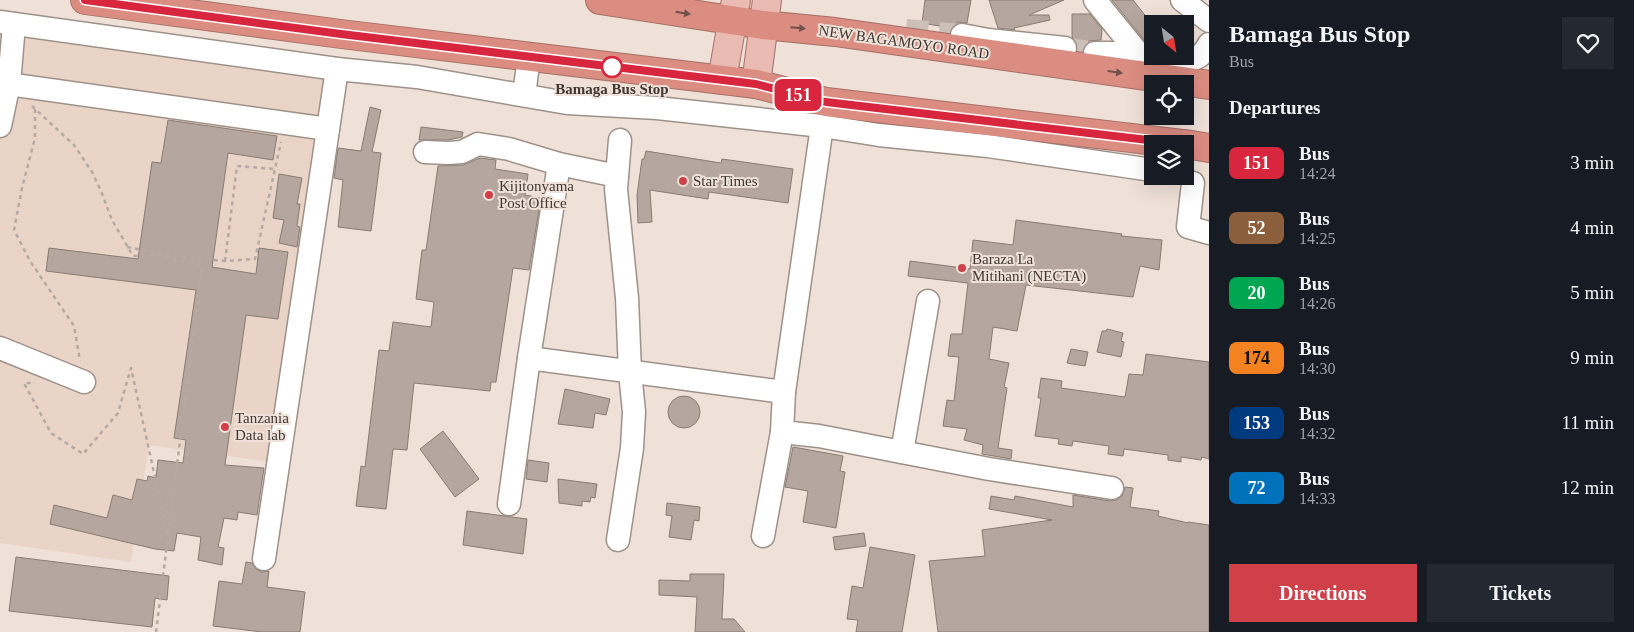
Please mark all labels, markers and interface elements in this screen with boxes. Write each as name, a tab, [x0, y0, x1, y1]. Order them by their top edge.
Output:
one-way arrow	[675, 9, 691, 17]
north arrow	[1144, 15, 1194, 65]
map controls	[1144, 15, 1194, 185]
button: heart	[1562, 17, 1614, 69]
text: Bamaga Bus Stop	[1229, 21, 1410, 47]
street label: NEW BAGAMOYO ROAD	[818, 22, 991, 62]
one-way arrow	[790, 24, 806, 32]
text: Bus	[1229, 53, 1254, 70]
marker: Bamaga Bus Stop	[601, 56, 623, 78]
one-way arrow	[1107, 68, 1123, 76]
button: locate	[1144, 75, 1194, 125]
line badge: 151	[769, 79, 827, 111]
place label: Bamaga Bus Stop	[555, 81, 669, 97]
text: 151	[785, 85, 812, 105]
text: Departures	[1229, 97, 1320, 118]
button: layers	[1144, 135, 1194, 185]
text: Bus	[1299, 143, 1330, 164]
text: 3 min	[1570, 152, 1614, 173]
text: 151	[1243, 153, 1270, 173]
text: 14:24	[1299, 165, 1335, 182]
place label: Star Times	[693, 173, 758, 189]
marker: Star Times	[677, 175, 689, 187]
place label: Kijitonyama Post Office	[499, 178, 574, 211]
marker: Kijitonyama Post Office	[483, 189, 495, 201]
text: Bus	[1299, 208, 1330, 229]
text: 4 min	[1570, 217, 1614, 238]
text: 52	[1248, 218, 1266, 238]
text: 14:25	[1299, 230, 1335, 247]
place label: Baraza La Mitihani (NECTA)	[972, 251, 1086, 285]
marker: Baraza La Mitihani (NECTA)	[956, 262, 968, 274]
text: Bus	[1299, 273, 1330, 294]
text: 5 min	[1570, 282, 1614, 303]
text: 20	[1248, 283, 1266, 303]
text: 14:26	[1299, 295, 1335, 312]
text: Bus	[1299, 338, 1330, 359]
text: 9 min	[1570, 347, 1614, 368]
text: 174	[1243, 348, 1270, 368]
text: 14:30	[1299, 360, 1335, 377]
text: Bus	[1299, 403, 1330, 424]
place label: Tanzania Data lab	[235, 410, 289, 443]
text: 11 min	[1561, 412, 1614, 433]
text: 153	[1243, 413, 1270, 433]
marker: Tanzania Data lab	[219, 421, 231, 433]
text: 14:32	[1299, 425, 1335, 442]
text: Bus	[1299, 468, 1330, 489]
text: 12 min	[1561, 477, 1614, 498]
text: 72	[1248, 478, 1266, 498]
text: 14:33	[1299, 490, 1335, 507]
button: Directions	[1229, 564, 1417, 622]
button: Tickets	[1427, 564, 1614, 622]

